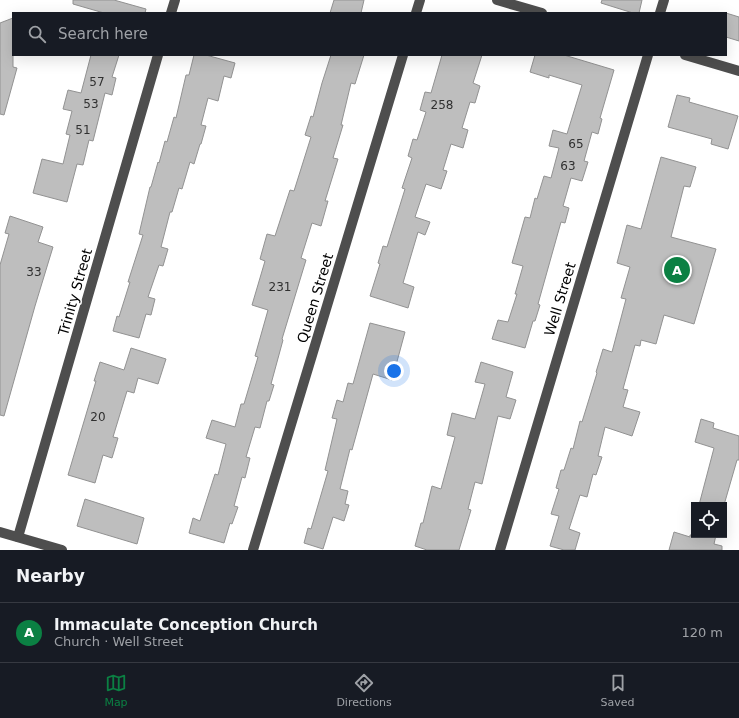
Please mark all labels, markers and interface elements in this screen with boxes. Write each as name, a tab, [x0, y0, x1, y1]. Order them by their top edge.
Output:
search box	[12, 12, 727, 56]
icon: search	[26, 23, 48, 45]
text: Search here	[58, 25, 148, 43]
house number: 57	[89, 75, 105, 89]
house number: 53	[83, 97, 99, 111]
house number: 258	[431, 98, 453, 112]
house number: 51	[75, 123, 91, 137]
house number: 65	[568, 137, 584, 151]
house number: 63	[560, 159, 576, 173]
street label: Trinity Street	[55, 246, 95, 338]
street label: Queen Street	[294, 251, 336, 345]
pin: A	[664, 255, 690, 285]
street label: Well Street	[541, 260, 579, 338]
house number: 33	[26, 265, 42, 279]
house number: 231	[269, 280, 291, 294]
your location	[384, 361, 404, 381]
house number: 20	[90, 410, 106, 424]
map controls	[691, 502, 727, 538]
button: locate	[691, 502, 727, 538]
text: Nearby	[16, 566, 85, 586]
text: Immaculate Conception Church	[54, 616, 318, 634]
text: A	[24, 625, 34, 640]
text: 120 m	[681, 625, 723, 640]
text: Church · Well Street	[54, 634, 183, 649]
tab: Map	[104, 672, 128, 709]
tab: Directions	[336, 672, 392, 709]
tab: Saved	[601, 672, 635, 709]

